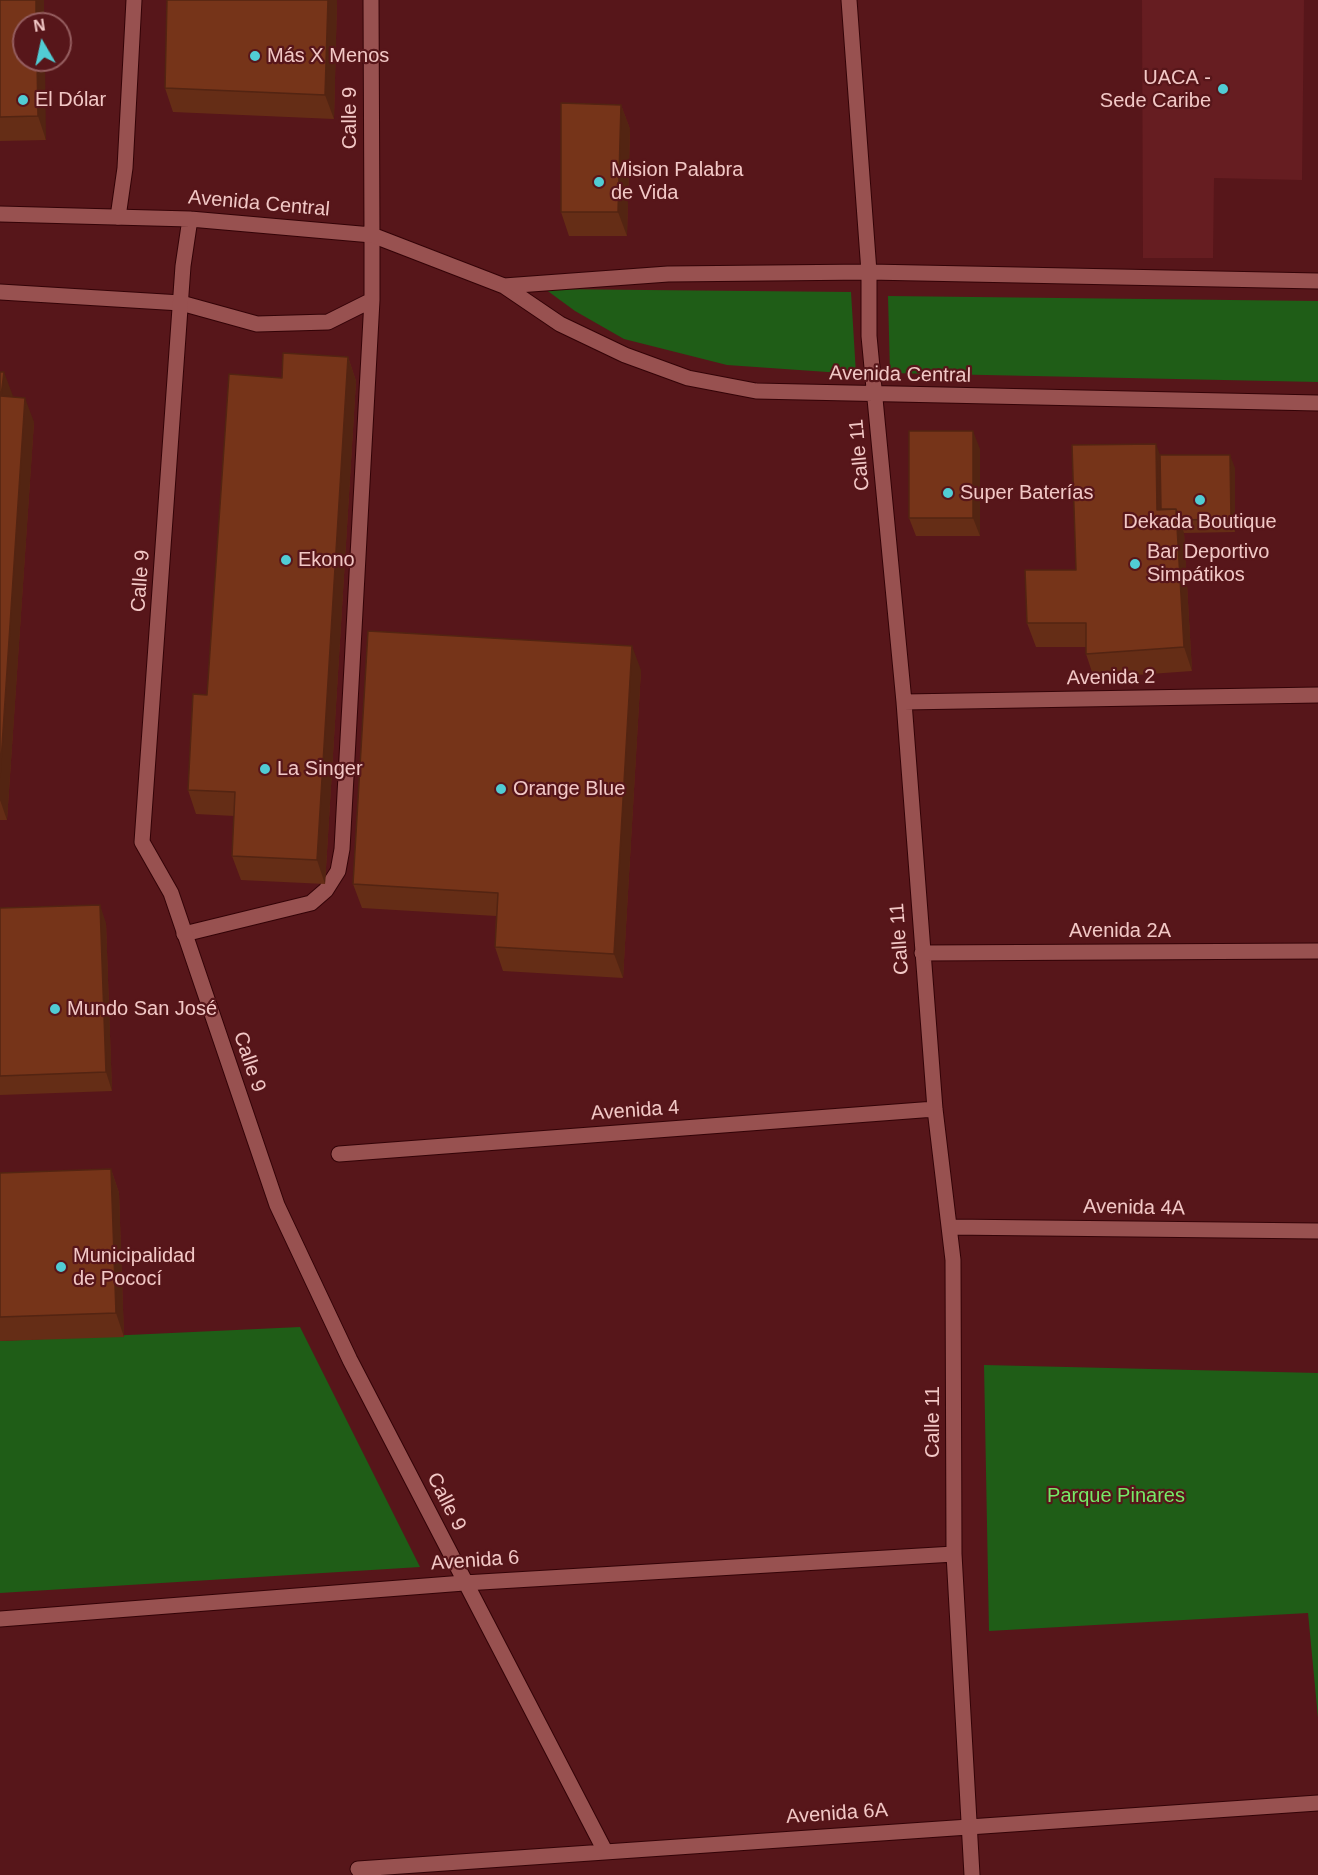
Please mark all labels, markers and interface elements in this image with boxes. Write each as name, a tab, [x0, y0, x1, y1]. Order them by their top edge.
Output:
north arrow	[12, 12, 72, 72]
text: N	[32, 16, 46, 35]
place label: Más X Menos	[267, 44, 389, 68]
marker: Más X Menos	[248, 49, 262, 63]
place label: UACA - Sede Caribe	[1100, 66, 1211, 113]
marker: UACA - Sede Caribe	[1216, 82, 1230, 96]
street label: Calle 9	[338, 87, 362, 149]
place label: El Dólar	[35, 88, 106, 112]
marker: El Dólar	[16, 93, 30, 107]
place label: Mision Palabra de Vida	[611, 158, 743, 205]
marker: Mision Palabra de Vida	[592, 175, 606, 189]
street label: Avenida Central	[187, 186, 331, 222]
street label: Avenida Central	[829, 362, 971, 388]
street label: Calle 11	[845, 418, 875, 492]
place label: Super Baterías	[960, 481, 1093, 505]
marker: Super Baterías	[941, 486, 955, 500]
marker: Dekada Boutique	[1193, 493, 1207, 507]
place label: Dekada Boutique	[1123, 510, 1277, 534]
place label: Bar Deportivo Simpátikos	[1147, 540, 1269, 587]
place label: Ekono	[298, 548, 355, 572]
street label: Calle 9	[127, 549, 155, 613]
marker: Ekono	[279, 553, 293, 567]
marker: Bar Deportivo Simpátikos	[1128, 557, 1142, 571]
street label: Avenida 2	[1067, 665, 1155, 691]
place label: La Singer	[277, 757, 363, 781]
marker: La Singer	[258, 762, 272, 776]
place label: Orange Blue	[513, 777, 625, 801]
marker: Orange Blue	[494, 782, 508, 796]
street label: Calle 11	[886, 902, 914, 976]
street label: Avenida 2A	[1069, 919, 1171, 943]
place label: Mundo San José	[67, 997, 217, 1021]
marker: Mundo San José	[48, 1002, 62, 1016]
street label: Calle 9	[228, 1029, 270, 1095]
street label: Avenida 4	[590, 1096, 680, 1126]
street label: Avenida 4A	[1083, 1195, 1185, 1221]
place label: Municipalidad de Pococí	[73, 1244, 195, 1291]
marker: Municipalidad de Pococí	[54, 1260, 68, 1274]
street label: Calle 11	[921, 1386, 945, 1458]
street label: Calle 9	[421, 1469, 471, 1535]
park label: Parque Pinares	[1047, 1484, 1185, 1508]
street label: Avenida 6	[430, 1546, 520, 1576]
street label: Avenida 6A	[785, 1798, 889, 1830]

